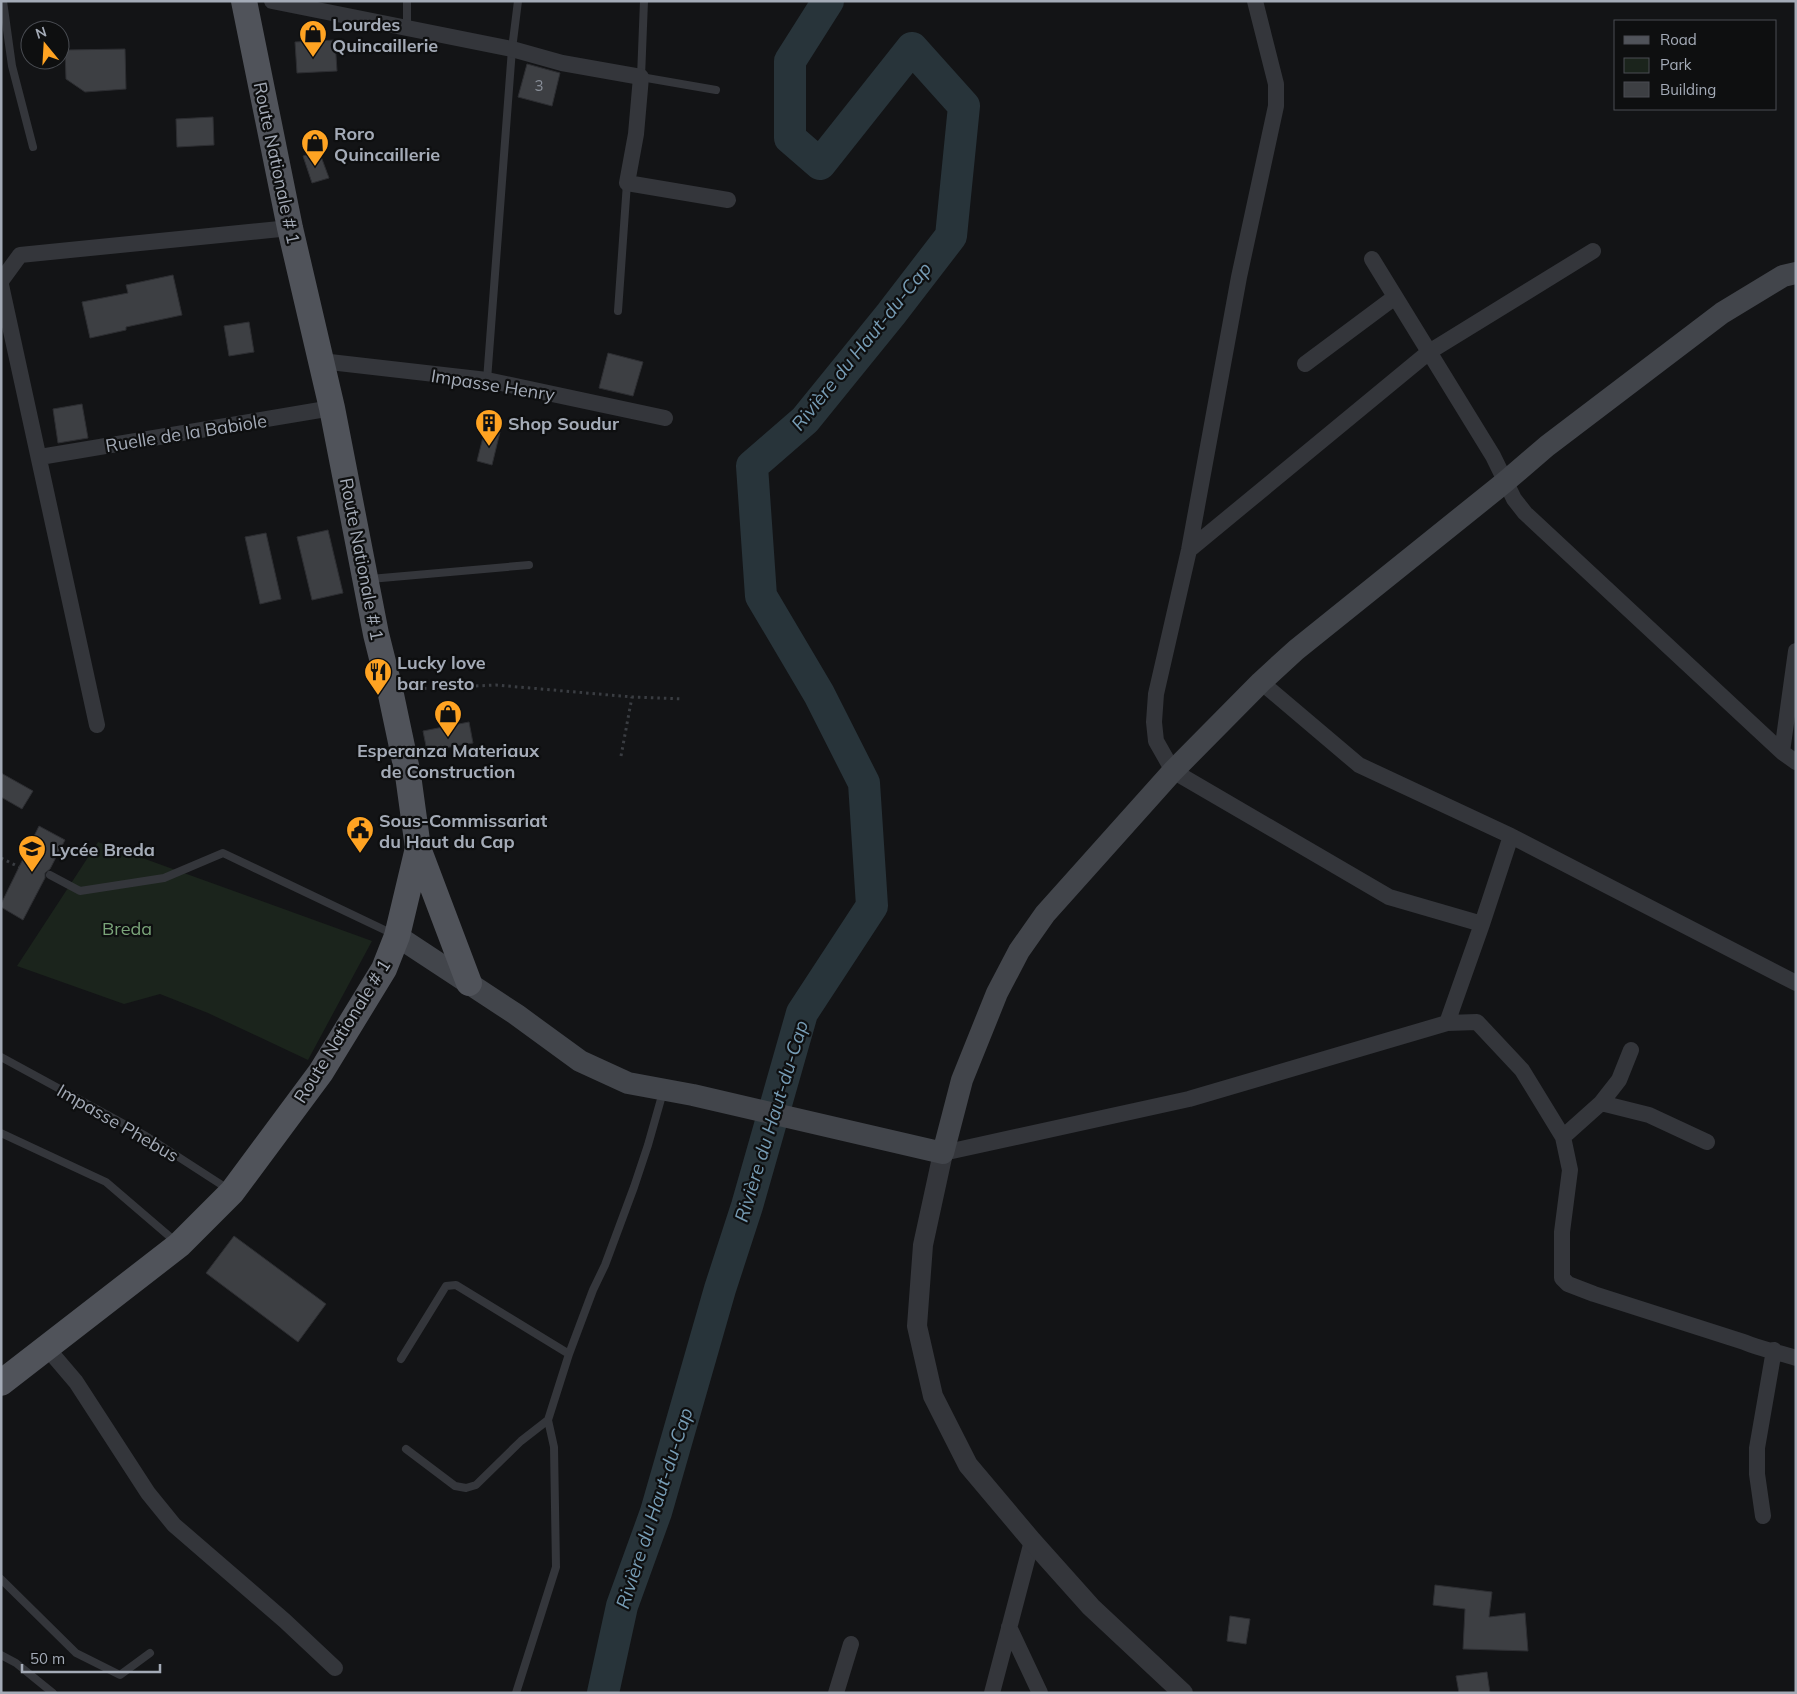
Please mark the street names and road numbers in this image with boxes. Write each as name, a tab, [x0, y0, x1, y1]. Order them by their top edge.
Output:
street label: Route Nationale # 1	[249, 80, 305, 246]
street label: Impasse Henry	[429, 364, 557, 406]
street label: Ruelle de la Babiole	[104, 409, 268, 457]
street label: Route Nationale # 1	[335, 476, 389, 642]
street label: Route Nationale # 1	[288, 955, 396, 1107]
street label: Impasse Phebus	[53, 1079, 183, 1167]

